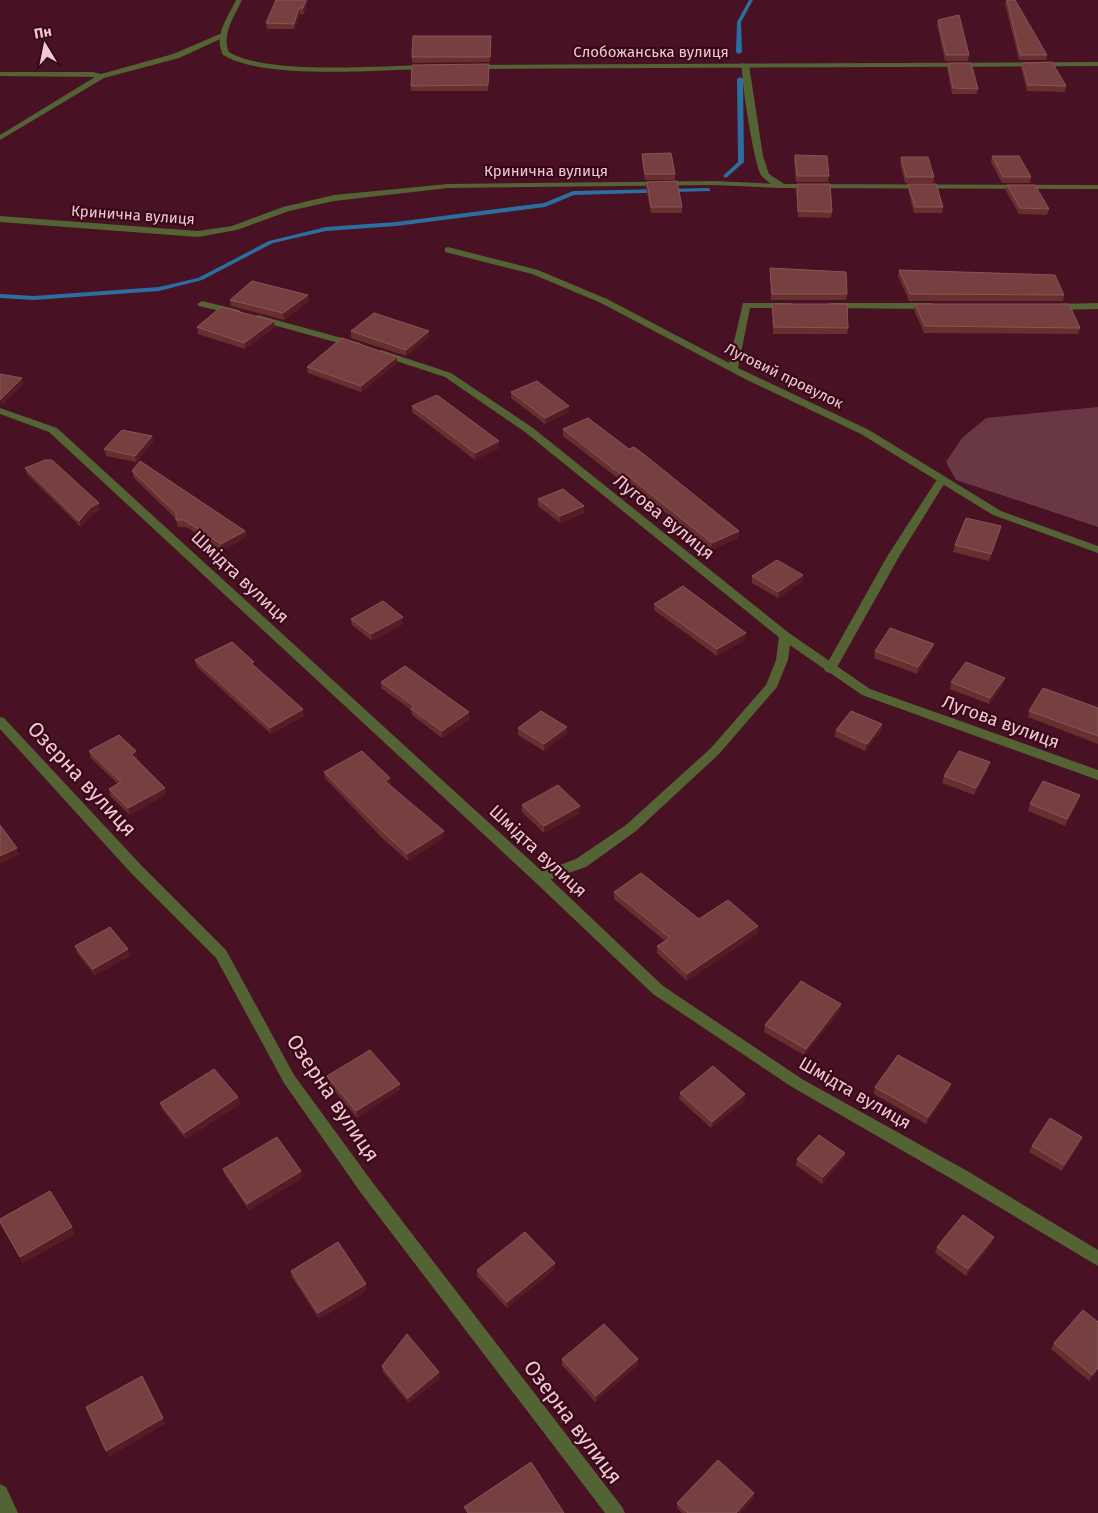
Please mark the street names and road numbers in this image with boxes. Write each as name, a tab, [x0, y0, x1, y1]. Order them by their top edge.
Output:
street label: Слобожанська вулиця	[573, 43, 729, 61]
street label: Кринична вулиця	[484, 162, 608, 180]
street label: Кринична вулиця	[70, 202, 196, 228]
street label: Луговий провулок	[722, 339, 846, 413]
street label: Лугова вулиця	[609, 470, 719, 564]
street label: Шмідта вулиця	[186, 526, 294, 628]
street label: Лугова вулиця	[939, 691, 1063, 753]
street label: Озерна вулиця	[22, 716, 142, 842]
street label: Шмідта вулиця	[484, 800, 592, 902]
street label: Озерна вулиця	[281, 1029, 385, 1167]
street label: Шмідта вулиця	[795, 1052, 915, 1134]
street label: Озерна вулиця	[518, 1355, 628, 1489]

